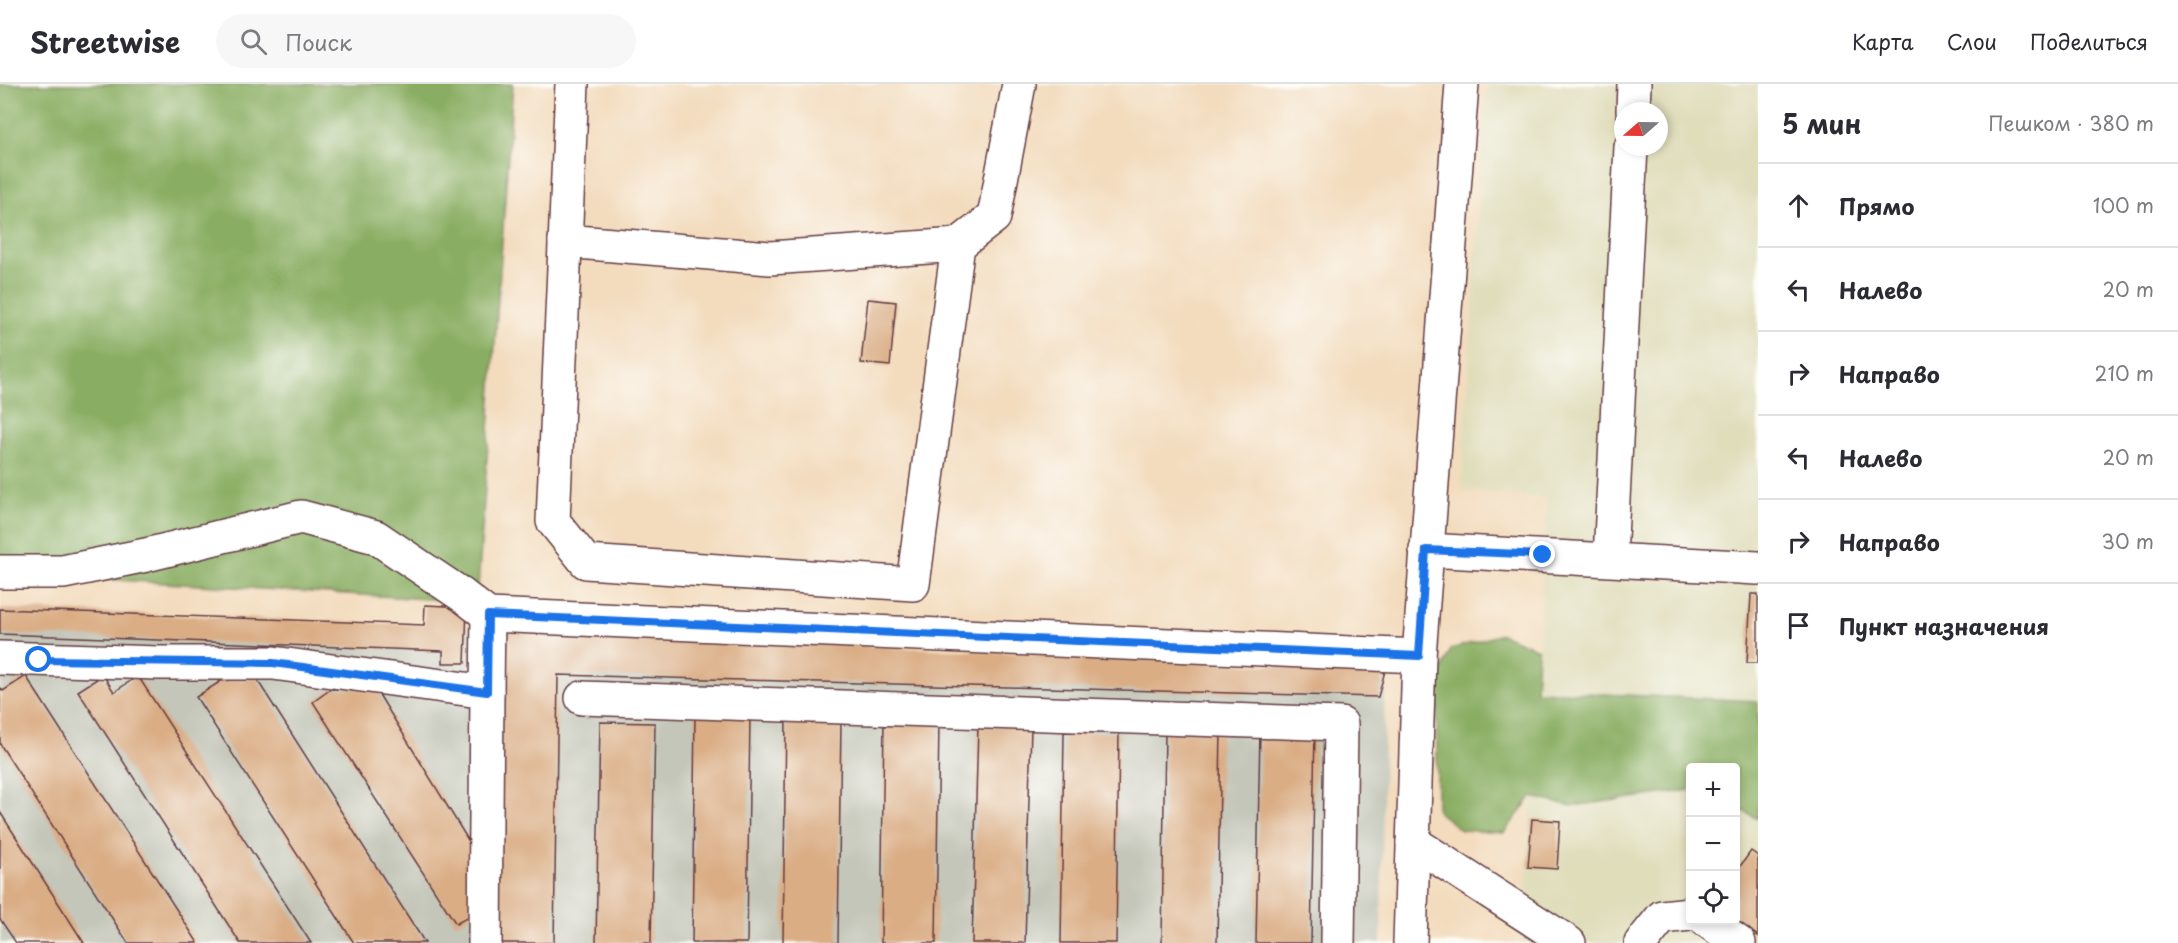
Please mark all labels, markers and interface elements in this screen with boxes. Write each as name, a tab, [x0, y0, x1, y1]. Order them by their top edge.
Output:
search box	[216, 14, 636, 68]
text: Streetwise	[30, 20, 180, 63]
icon: search	[237, 25, 270, 58]
text: Поиск	[285, 25, 352, 58]
text: Карта	[1852, 25, 1914, 57]
text: Слои	[1947, 25, 1997, 57]
text: Поделиться	[2030, 25, 2148, 57]
north arrow	[1614, 102, 1668, 156]
text: 5 мин	[1782, 104, 1861, 143]
text: Пешком · 380 m	[1988, 108, 2154, 138]
icon: ahead	[1782, 189, 1815, 222]
text: Прямо	[1839, 189, 1914, 222]
text: 100 m	[2093, 190, 2154, 220]
icon: left	[1782, 273, 1815, 306]
text: Налево	[1839, 273, 1922, 306]
text: 20 m	[2102, 274, 2154, 304]
icon: right	[1782, 357, 1815, 390]
text: Направо	[1839, 357, 1940, 390]
text: 210 m	[2095, 358, 2154, 388]
icon: left	[1782, 441, 1815, 474]
text: Налево	[1839, 441, 1922, 474]
text: 20 m	[2102, 442, 2154, 472]
icon: right	[1782, 525, 1815, 558]
text: Направо	[1839, 525, 1940, 558]
text: 30 m	[2101, 526, 2154, 556]
route end	[1529, 541, 1555, 567]
icon: arrive	[1782, 609, 1815, 642]
text: Пункт назначения	[1839, 609, 2049, 642]
route start	[25, 646, 51, 672]
map controls	[1686, 763, 1740, 925]
button: +	[1686, 763, 1740, 817]
button: −	[1686, 817, 1740, 871]
button: locate	[1686, 871, 1740, 925]

